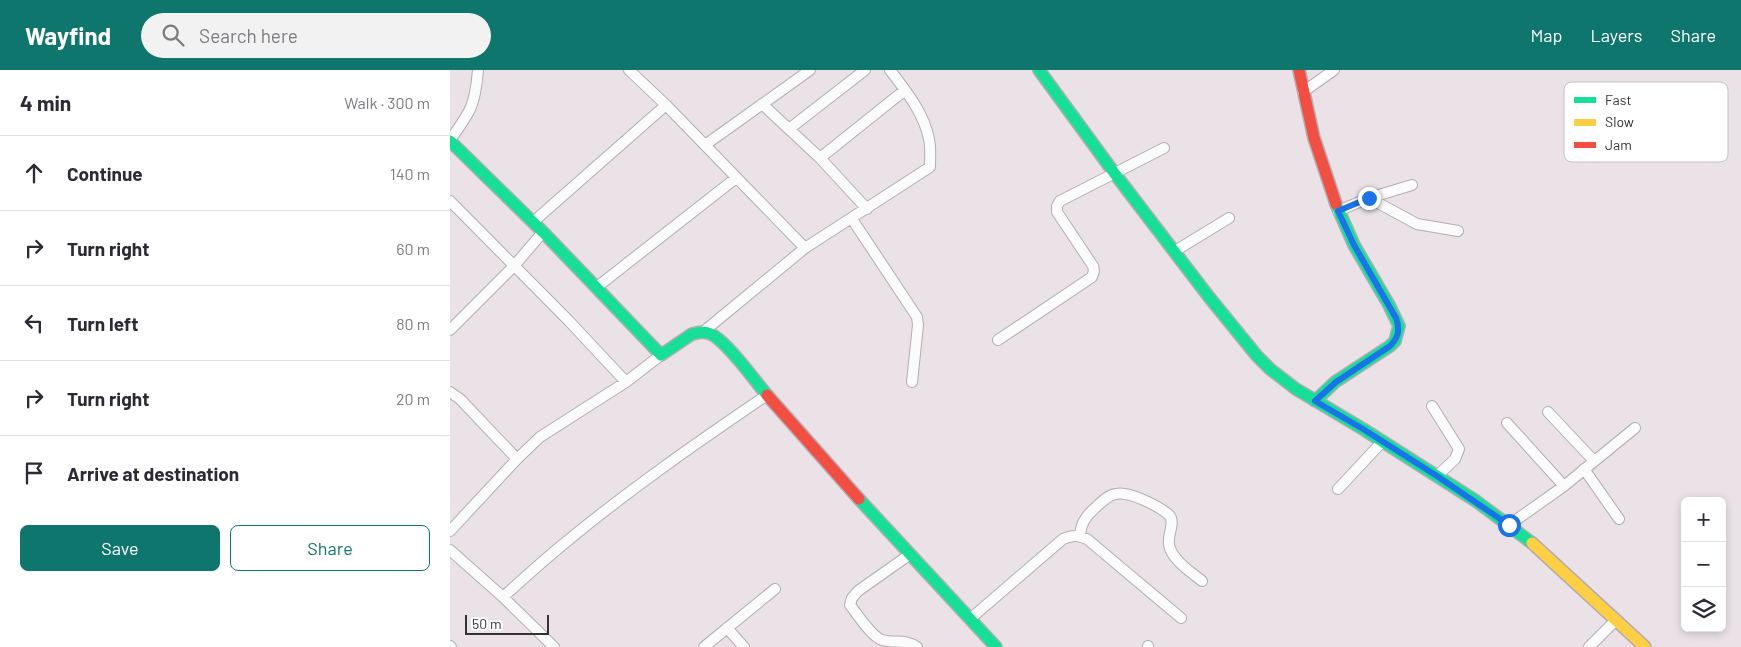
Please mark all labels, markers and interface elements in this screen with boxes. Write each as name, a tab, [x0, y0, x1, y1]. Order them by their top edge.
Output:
search box	[141, 13, 491, 58]
text: Wayfind	[25, 21, 111, 50]
icon: search	[159, 21, 187, 49]
text: Search here	[199, 24, 298, 47]
text: Map	[1530, 24, 1562, 46]
text: Layers	[1590, 24, 1643, 46]
text: Share	[1671, 24, 1716, 46]
legend	[1564, 82, 1728, 162]
text: 4 min	[20, 90, 71, 115]
text: Fast	[1605, 91, 1631, 108]
text: Walk · 300 m	[344, 93, 430, 112]
text: Slow	[1605, 113, 1634, 130]
text: Jam	[1605, 136, 1632, 153]
icon: ahead	[20, 159, 48, 187]
text: Continue	[67, 162, 143, 185]
text: 140 m	[390, 164, 430, 183]
route end	[1358, 187, 1381, 210]
icon: right	[20, 234, 48, 262]
text: Turn right	[67, 237, 149, 260]
text: 60 m	[396, 239, 430, 258]
icon: left	[20, 309, 48, 337]
text: Turn left	[67, 312, 138, 335]
text: 80 m	[396, 314, 430, 333]
icon: right	[20, 384, 48, 412]
text: Turn right	[67, 387, 149, 410]
text: 20 m	[396, 389, 430, 408]
icon: arrive	[20, 459, 48, 487]
text: Arrive at destination	[67, 462, 239, 485]
map controls	[1681, 497, 1726, 632]
button: +	[1681, 497, 1726, 542]
route start	[1498, 514, 1521, 537]
button: Save	[20, 525, 220, 571]
button: Share	[230, 525, 430, 571]
button: −	[1681, 542, 1726, 587]
button: layers	[1681, 587, 1726, 632]
scale bar	[465, 612, 549, 635]
text: 50 m	[472, 615, 501, 632]

